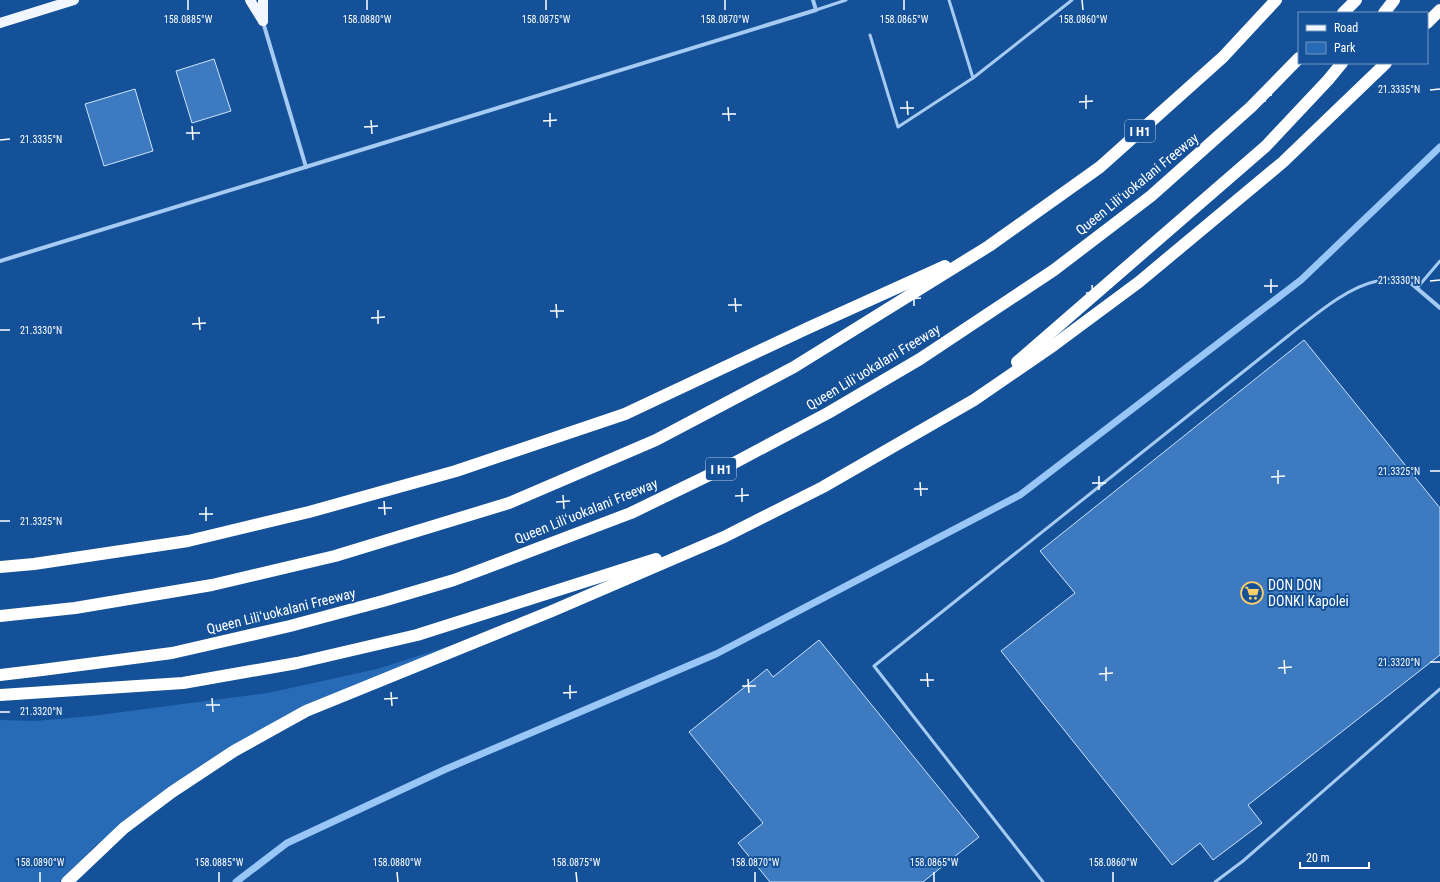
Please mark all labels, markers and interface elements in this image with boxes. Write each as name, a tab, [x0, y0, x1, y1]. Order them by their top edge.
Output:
legend	[1298, 12, 1428, 64]
text: 158.0885°W	[164, 14, 213, 25]
text: 158.0880°W	[343, 14, 392, 25]
text: 158.0875°W	[522, 14, 571, 25]
text: 158.0870°W	[701, 14, 750, 25]
text: 158.0865°W	[880, 14, 929, 25]
text: 158.0860°W	[1059, 14, 1108, 25]
text: Road	[1334, 21, 1358, 35]
text: Park	[1334, 41, 1356, 55]
text: 21.3335°N	[1378, 84, 1420, 95]
road number: I H1	[1125, 120, 1155, 142]
street label: Queen Liliʻuokalani Freeway	[1073, 130, 1202, 238]
text: 21.3335°N	[20, 134, 62, 145]
text: 21.3330°N	[1378, 275, 1420, 286]
street label: Queen Liliʻuokalani Freeway	[803, 321, 943, 413]
text: 21.3330°N	[20, 325, 62, 336]
road number: I H1	[706, 458, 736, 480]
text: 21.3325°N	[1378, 466, 1420, 477]
street label: Queen Liliʻuokalani Freeway	[512, 475, 660, 547]
text: 21.3325°N	[20, 516, 62, 527]
place label: DON DON DONKI Kapolei	[1268, 577, 1349, 609]
supermarket icon: DON DON DONKI Kapolei	[1239, 580, 1265, 606]
street label: Queen Liliʻuokalani Freeway	[205, 585, 357, 637]
text: 21.3320°N	[1378, 657, 1420, 668]
text: 21.3320°N	[20, 706, 62, 717]
scale bar	[1300, 844, 1369, 870]
text: 20 m	[1306, 851, 1330, 865]
text: 158.0890°W	[16, 857, 65, 868]
text: 158.0885°W	[195, 857, 244, 868]
text: 158.0880°W	[373, 857, 422, 868]
text: 158.0875°W	[552, 857, 601, 868]
text: 158.0870°W	[731, 857, 780, 868]
text: 158.0865°W	[910, 857, 959, 868]
text: 158.0860°W	[1089, 857, 1138, 868]

